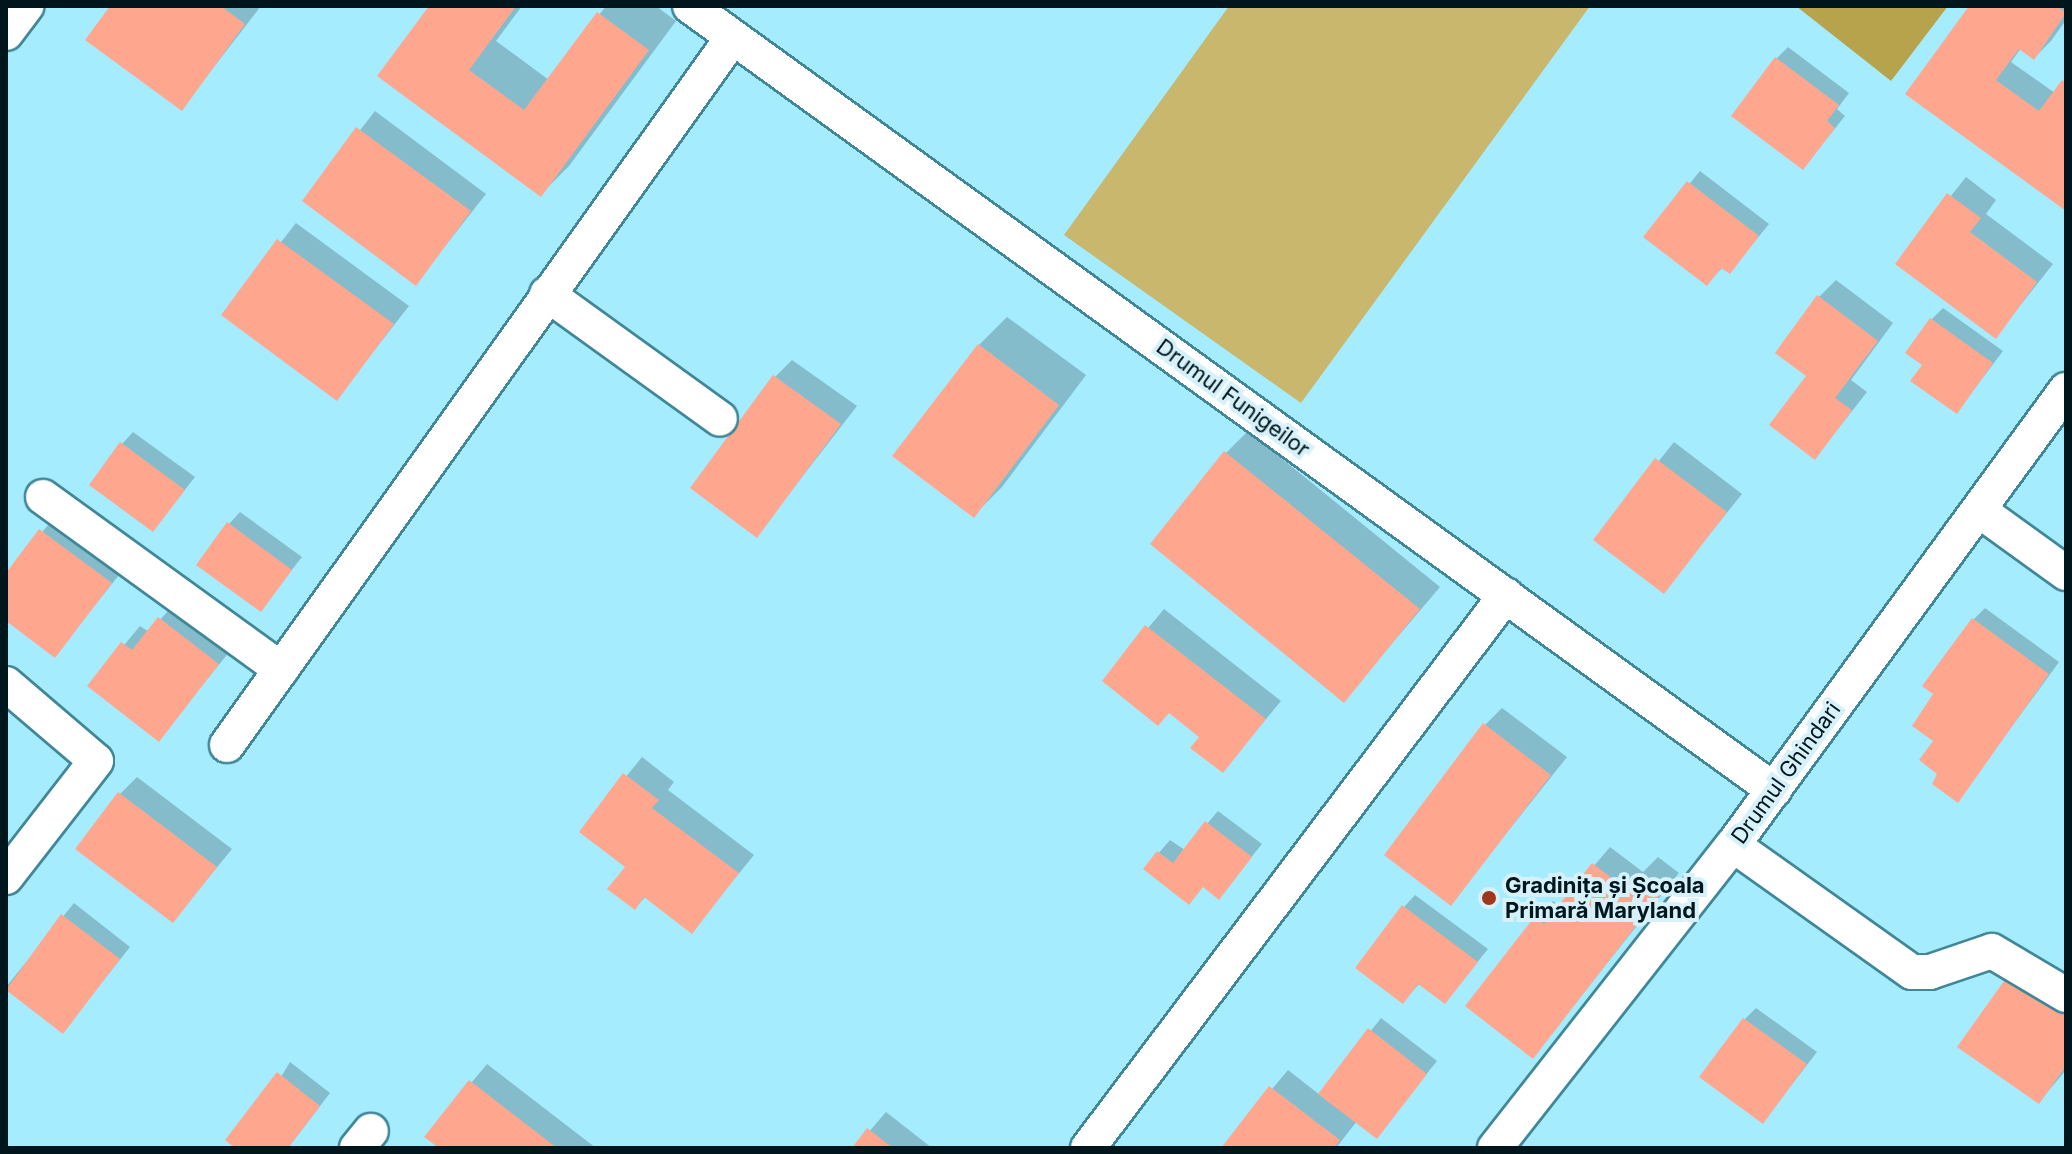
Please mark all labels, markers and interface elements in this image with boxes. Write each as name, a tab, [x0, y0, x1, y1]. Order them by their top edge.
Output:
street label: Drumul Funigeilor	[1151, 334, 1315, 462]
street label: Drumul Ghindari	[1726, 697, 1846, 849]
place label: Gradinița și Școala Primară Maryland	[1505, 872, 1705, 924]
marker: Gradinița și Școala Primară Maryland	[1480, 889, 1498, 907]

